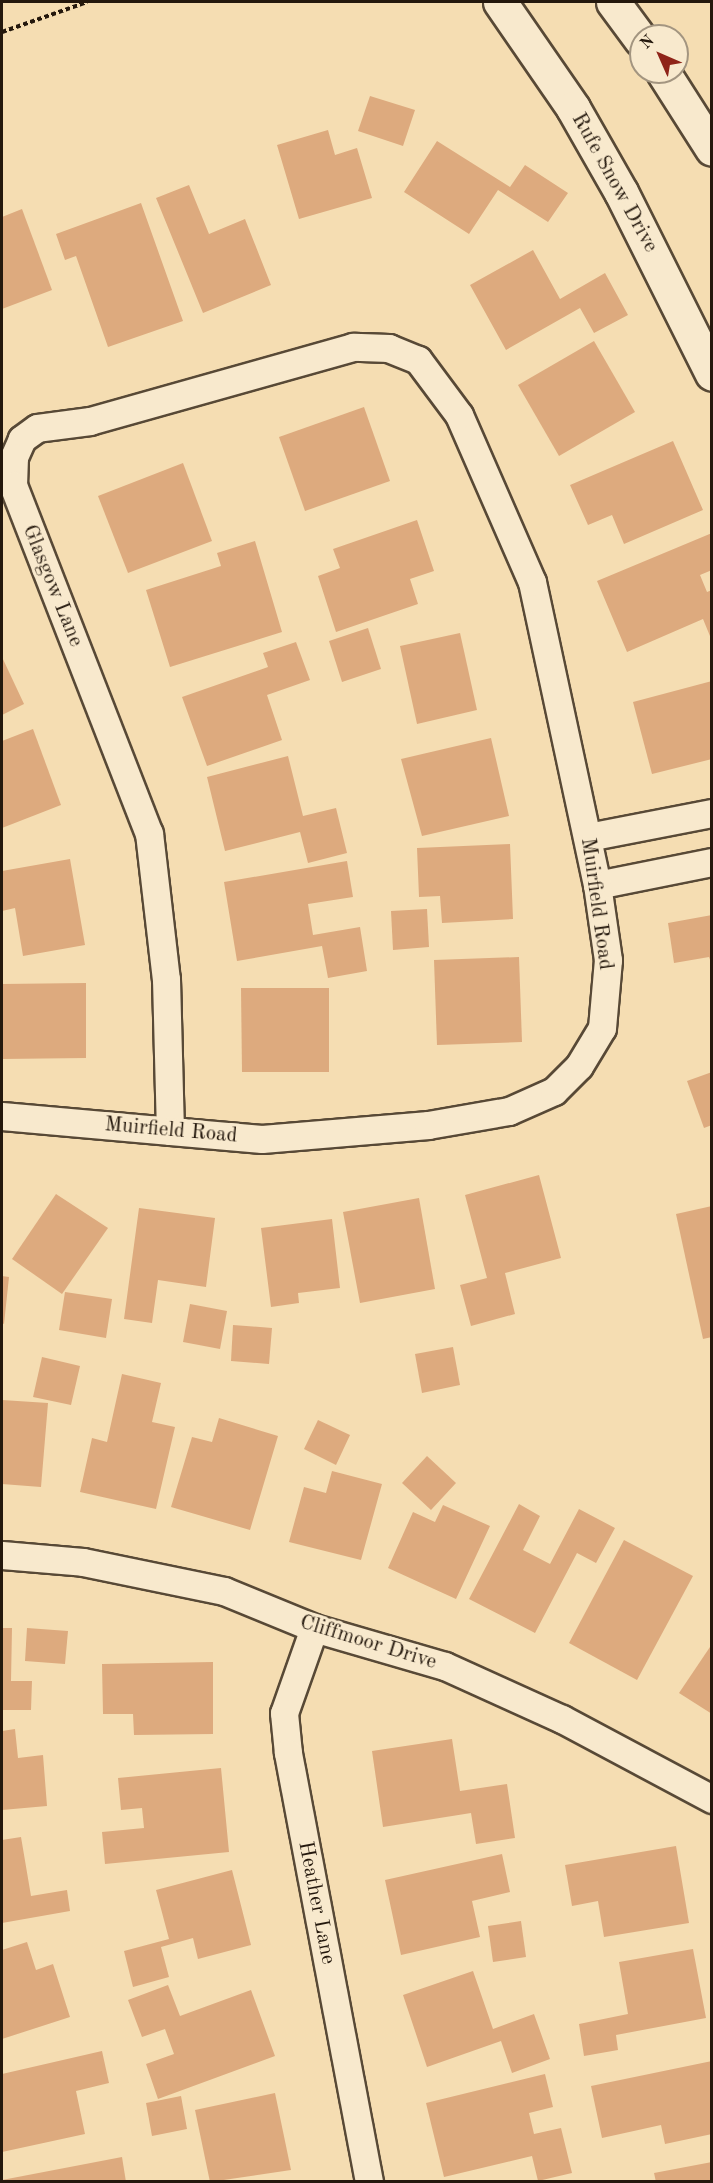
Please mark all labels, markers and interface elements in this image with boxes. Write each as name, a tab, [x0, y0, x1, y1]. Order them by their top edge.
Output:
north arrow	[629, 24, 689, 84]
text: N	[638, 33, 658, 53]
street label: Rufe Snow Drive	[565, 109, 663, 257]
street label: Glasgow Lane	[16, 521, 88, 651]
street label: Muirfield Road	[574, 836, 618, 972]
street label: Muirfield Road	[104, 1113, 238, 1149]
street label: Cliffmoor Drive	[297, 1610, 439, 1676]
street label: Heather Lane	[292, 1839, 340, 1967]

